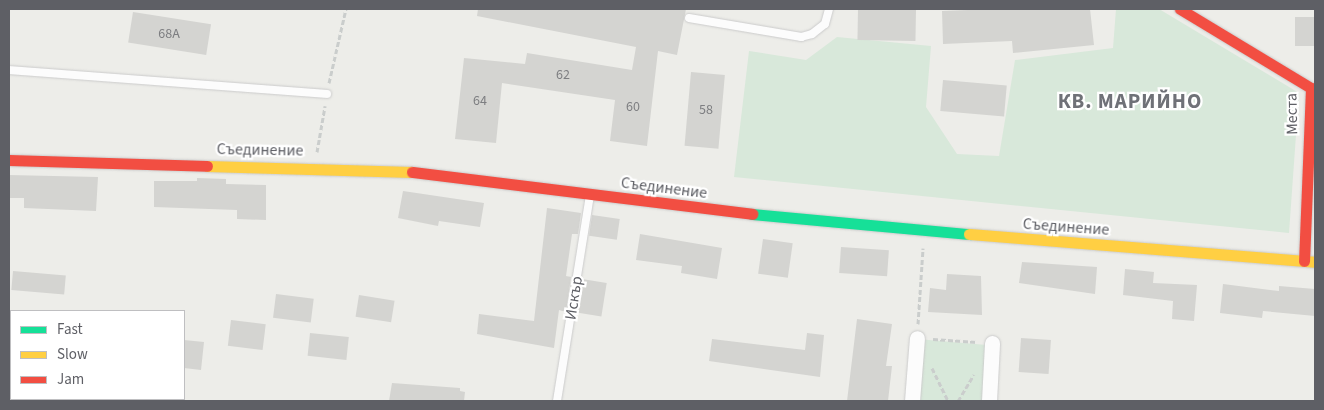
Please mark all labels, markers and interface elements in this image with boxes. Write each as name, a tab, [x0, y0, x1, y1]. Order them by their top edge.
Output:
house number: 68А	[158, 26, 180, 42]
house number: 62	[556, 67, 570, 83]
district label: КВ. МАРИЙНО	[1056, 88, 1204, 114]
house number: 64	[473, 93, 487, 109]
street label: Места	[1282, 93, 1302, 135]
house number: 60	[626, 99, 640, 115]
house number: 58	[699, 102, 713, 118]
street label: Съединение	[217, 140, 303, 160]
street label: Съединение	[620, 173, 708, 203]
street label: Съединение	[1022, 214, 1110, 240]
street label: Искър	[561, 275, 587, 321]
legend	[10, 310, 185, 400]
text: Fast	[57, 319, 83, 340]
text: Slow	[57, 344, 88, 365]
text: Jam	[57, 369, 84, 390]

